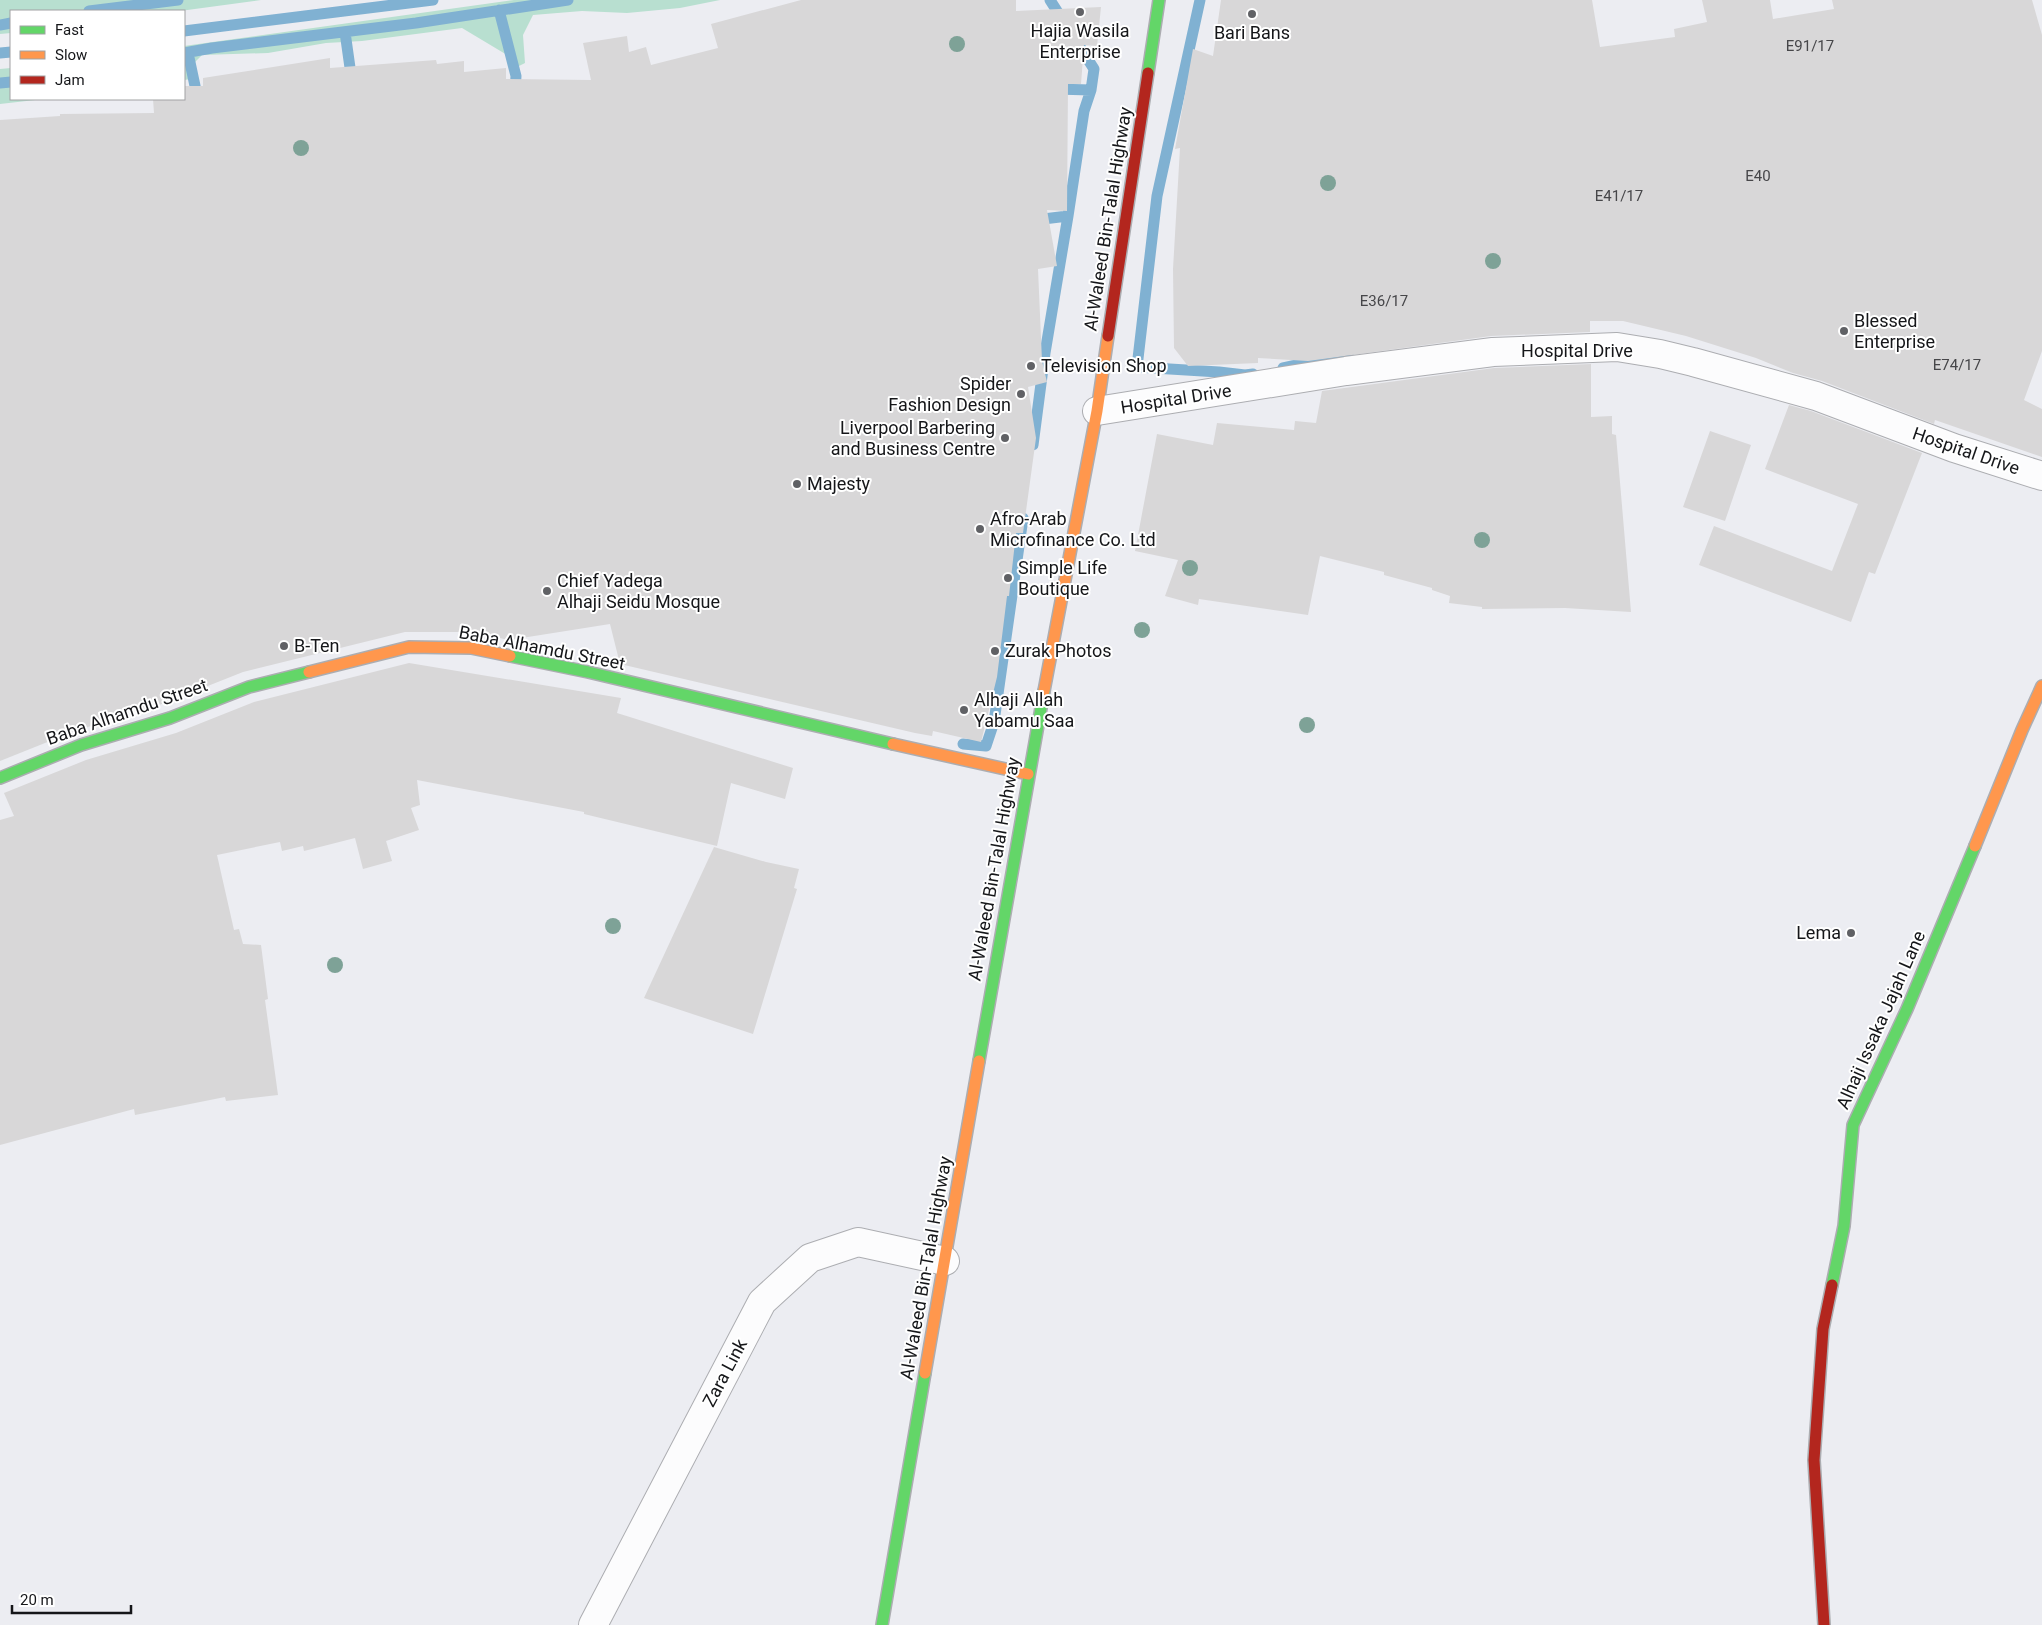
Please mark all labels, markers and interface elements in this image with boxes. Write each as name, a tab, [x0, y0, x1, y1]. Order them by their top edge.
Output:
marker: Hajia Wasila Enterprise	[1074, 6, 1086, 18]
marker: Bari Bans	[1246, 8, 1258, 20]
legend	[10, 10, 185, 100]
place label: Hajia Wasila Enterprise	[1031, 20, 1129, 62]
text: Fast	[55, 21, 84, 39]
place label: Bari Bans	[1214, 22, 1290, 43]
house number: E91/17	[1786, 37, 1834, 55]
text: Slow	[55, 46, 87, 64]
text: Jam	[55, 71, 85, 89]
street label: Al-Waleed Bin-Talal Highway	[1079, 105, 1136, 332]
house number: E40	[1745, 167, 1771, 185]
house number: E41/17	[1595, 187, 1643, 205]
house number: E36/17	[1360, 292, 1408, 310]
place label: Blessed Enterprise	[1854, 310, 1935, 352]
marker: Blessed Enterprise	[1838, 325, 1850, 337]
street label: Hospital Drive	[1521, 340, 1633, 361]
place label: Television Shop	[1041, 355, 1167, 376]
house number: E74/17	[1933, 356, 1981, 374]
marker: Television Shop	[1025, 360, 1037, 372]
place label: Spider Fashion Design	[888, 373, 1011, 415]
street label: Hospital Drive	[1119, 379, 1233, 418]
marker: Spider Fashion Design	[1015, 388, 1027, 400]
place label: Liverpool Barbering and Business Centre	[831, 417, 995, 459]
street label: Hospital Drive	[1910, 422, 2022, 479]
marker: Liverpool Barbering and Business Centre	[999, 432, 1011, 444]
place label: Majesty	[807, 473, 871, 494]
marker: Majesty	[791, 478, 803, 490]
place label: Afro-Arab Microfinance Co. Ltd	[990, 508, 1156, 550]
marker: Afro-Arab Microfinance Co. Ltd	[974, 523, 986, 535]
place label: Simple Life Boutique	[1018, 557, 1107, 599]
place label: Chief Yadega Alhaji Seidu Mosque	[557, 570, 720, 612]
marker: Simple Life Boutique	[1002, 572, 1014, 584]
marker: Chief Yadega Alhaji Seidu Mosque	[541, 585, 553, 597]
street label: Baba Alhamdu Street	[457, 621, 627, 674]
place label: B-Ten	[294, 635, 340, 656]
marker: B-Ten	[278, 640, 290, 652]
place label: Zurak Photos	[1005, 640, 1111, 661]
marker: Zurak Photos	[989, 645, 1001, 657]
street label: Baba Alhamdu Street	[44, 674, 210, 749]
place label: Alhaji Allah Yabamu Saa	[974, 689, 1074, 731]
marker: Alhaji Allah Yabamu Saa	[958, 704, 970, 716]
street label: Al-Waleed Bin-Talal Highway	[963, 755, 1024, 982]
place label: Lema	[1796, 922, 1841, 943]
street label: Alhaji Issaka Jajah Lane	[1832, 927, 1929, 1112]
marker: Lema	[1845, 927, 1857, 939]
street label: Al-Waleed Bin-Talal Highway	[895, 1154, 956, 1381]
street label: Zara Link	[698, 1335, 752, 1410]
scale bar	[12, 1582, 131, 1614]
text: 20 m	[20, 1591, 54, 1609]

